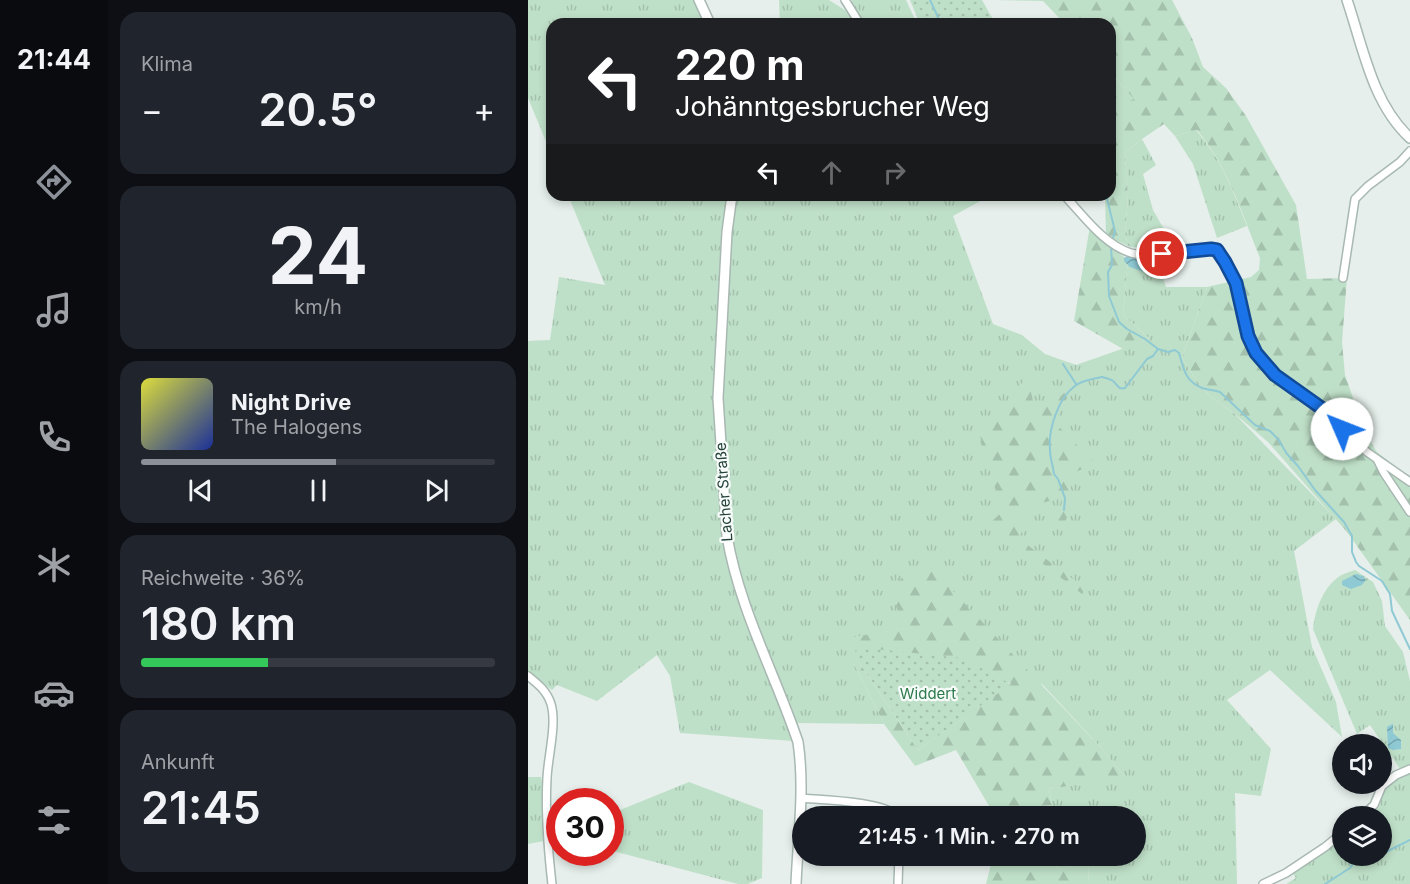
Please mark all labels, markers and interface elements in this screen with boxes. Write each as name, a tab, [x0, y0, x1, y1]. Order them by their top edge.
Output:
text: 220 m	[675, 39, 805, 90]
icon: left	[576, 42, 654, 120]
text: 21:44	[17, 43, 91, 76]
text: Klima	[141, 52, 193, 76]
text: 20.5°	[258, 82, 378, 137]
text: −	[141, 90, 163, 130]
text: +	[473, 90, 495, 130]
text: Johänntgesbrucher Weg	[675, 90, 990, 123]
icon: left	[752, 156, 785, 189]
icon: ahead	[815, 156, 848, 189]
icon: right	[878, 156, 911, 189]
icon: directions	[33, 161, 75, 203]
text: 24	[268, 208, 368, 303]
pin	[1136, 228, 1187, 279]
icon: arrive	[1145, 237, 1178, 270]
icon: music	[33, 289, 75, 331]
text: km/h	[294, 295, 342, 319]
text: Night Drive	[231, 389, 351, 415]
position arrow	[1310, 397, 1374, 461]
text: The Halogens	[231, 415, 362, 439]
icon: phone	[33, 416, 75, 458]
street label: Lacher Straße	[711, 442, 736, 542]
icon: previous	[184, 474, 217, 507]
icon: pause	[302, 474, 335, 507]
icon: next	[420, 474, 453, 507]
icon: climate	[33, 544, 75, 586]
text: Reichweite · 36%	[141, 566, 305, 590]
text: 180 km	[141, 596, 296, 651]
icon: car	[33, 672, 75, 714]
park label: Widdert	[900, 684, 956, 703]
map controls	[1332, 734, 1392, 866]
button: sound	[1332, 734, 1392, 794]
text: Ankunft	[141, 750, 215, 774]
text: 21:45	[141, 780, 261, 835]
speed limit sign: 30	[546, 788, 624, 866]
icon: filters	[33, 799, 75, 841]
button: layers	[1332, 806, 1392, 866]
text: 21:45 · 1 Min. · 270 m	[858, 823, 1080, 849]

